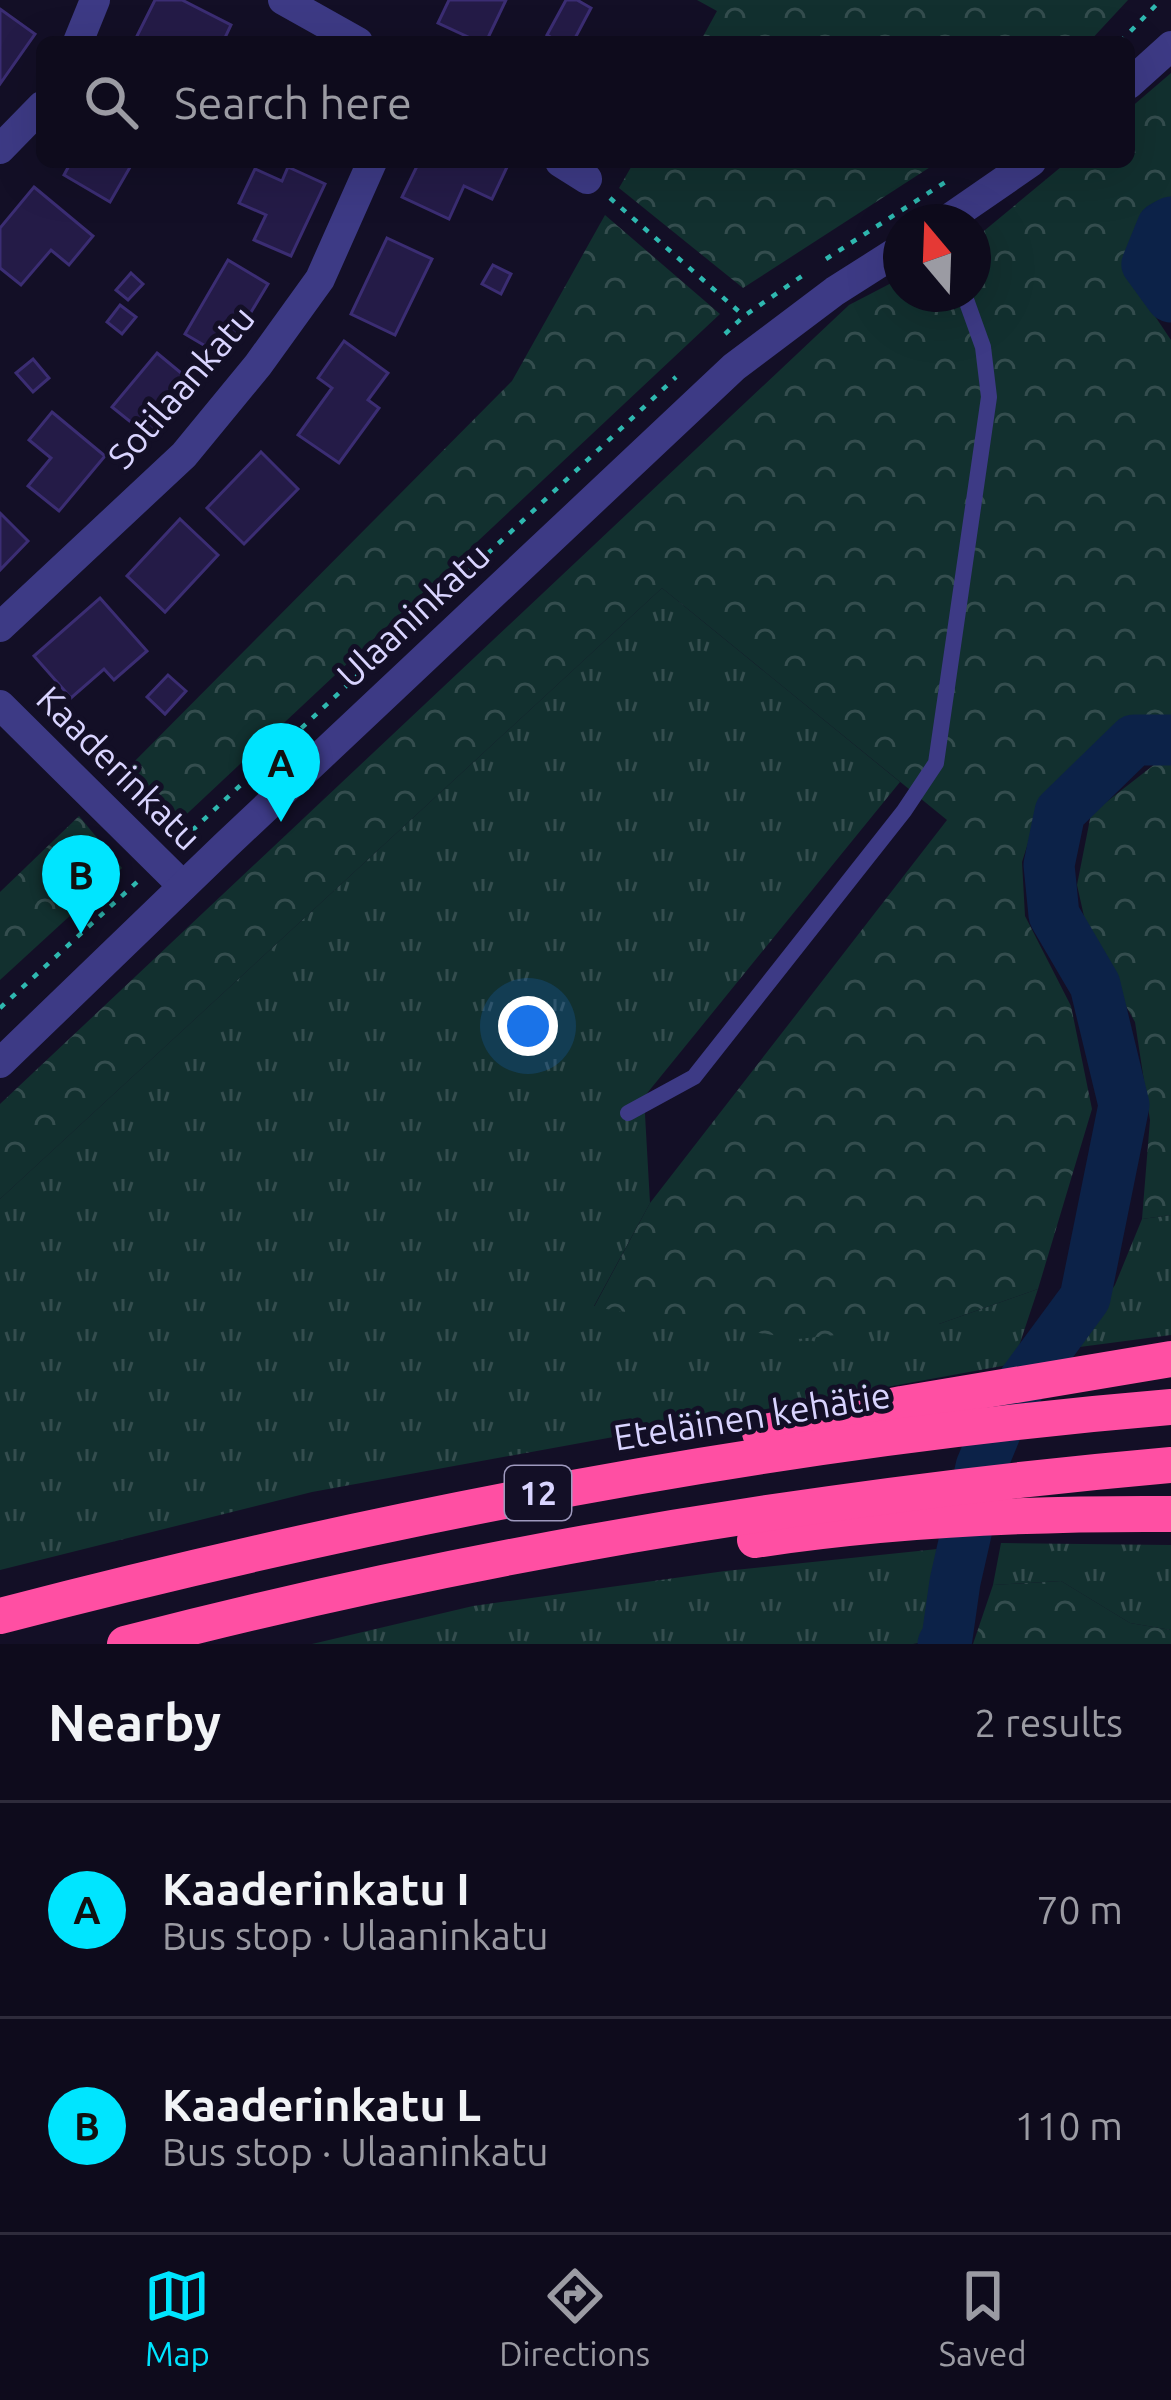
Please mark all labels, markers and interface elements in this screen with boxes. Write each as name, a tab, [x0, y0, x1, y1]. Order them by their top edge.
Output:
search box	[36, 36, 1135, 168]
icon: search	[78, 69, 144, 135]
text: Search here	[174, 77, 412, 128]
north arrow	[883, 204, 991, 312]
street label: Sotilaankatu	[99, 297, 262, 476]
street label: Ulaaninkatu	[328, 534, 497, 695]
street label: Kaaderinkatu	[29, 677, 210, 858]
pin: A	[242, 723, 320, 822]
pin: B	[42, 835, 120, 934]
your location	[498, 996, 558, 1056]
street label: Eteläinen kehätie	[611, 1373, 893, 1458]
road number: 12	[505, 1466, 571, 1520]
text: Nearby	[48, 1693, 221, 1751]
text: 2 results	[974, 1701, 1123, 1744]
text: Kaaderinkatu I	[162, 1863, 470, 1914]
text: A	[73, 1888, 101, 1931]
text: 70 m	[1036, 1888, 1123, 1931]
text: Bus stop · Ulaaninkatu	[162, 1914, 549, 1957]
text: Kaaderinkatu L	[162, 2079, 481, 2130]
text: B	[74, 2104, 100, 2147]
text: 110 m	[1014, 2104, 1123, 2147]
text: Bus stop · Ulaaninkatu	[162, 2130, 549, 2173]
tab: Map	[144, 2263, 210, 2372]
tab: Directions	[499, 2263, 650, 2372]
tab: Saved	[939, 2263, 1027, 2372]

